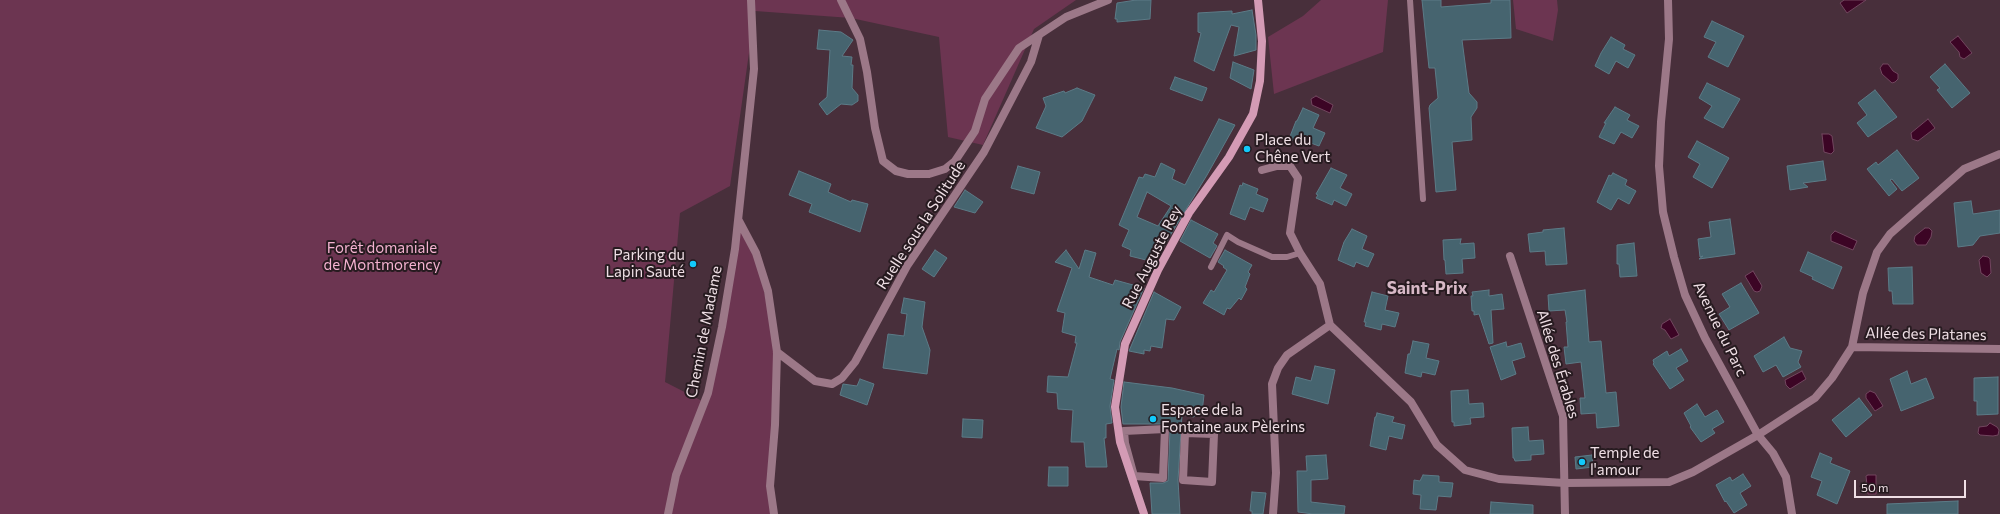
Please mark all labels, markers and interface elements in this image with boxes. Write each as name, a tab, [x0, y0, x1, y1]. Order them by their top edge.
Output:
place label: Place du Chêne Vert	[1255, 131, 1330, 166]
marker: Place du Chêne Vert	[1242, 144, 1252, 154]
street label: Ruelle sous la Solitude	[873, 157, 969, 293]
street label: Rue Auguste Rey	[1118, 203, 1186, 311]
park label: Forêt domaniale de Montmorency	[324, 239, 440, 274]
place label: Parking du Lapin Sauté	[605, 246, 685, 281]
marker: Parking du Lapin Sauté	[688, 259, 698, 269]
street label: Chemin de Madame	[682, 264, 726, 400]
district label: Saint-Prix	[1387, 278, 1467, 298]
street label: Avenue du Parc	[1689, 279, 1751, 379]
street label: Allée des Érables	[1533, 307, 1583, 421]
street label: Allée des Platanes	[1865, 324, 1987, 344]
place label: Espace de la Fontaine aux Pèlerins	[1161, 401, 1305, 436]
marker: Espace de la Fontaine aux Pèlerins	[1148, 414, 1158, 424]
place label: Temple de l'amour	[1590, 444, 1659, 479]
marker: Temple de l'amour	[1577, 457, 1587, 467]
scale bar	[1856, 472, 1968, 498]
text: 50 m	[1861, 480, 1889, 494]

